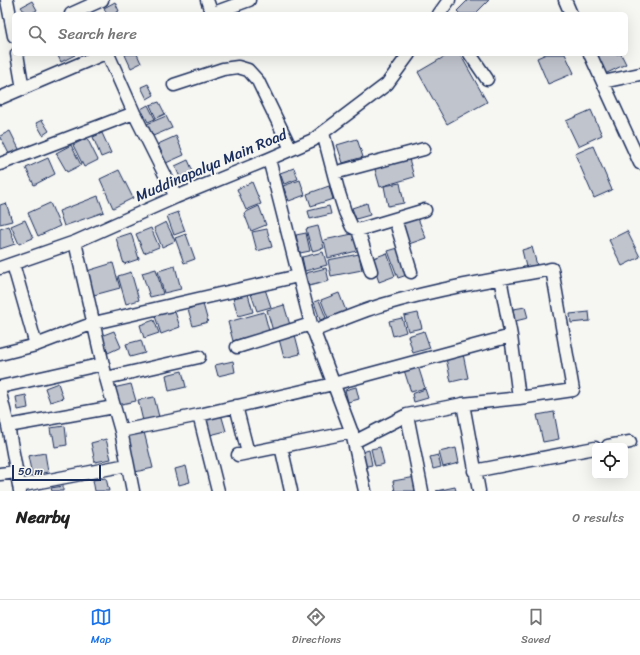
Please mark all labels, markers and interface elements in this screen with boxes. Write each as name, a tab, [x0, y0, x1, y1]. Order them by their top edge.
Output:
search box	[12, 12, 628, 56]
text: Search here	[58, 21, 137, 47]
icon: search	[26, 23, 48, 45]
street label: Muddinapalya Main Road	[131, 121, 292, 209]
map controls	[592, 443, 628, 479]
button: locate	[592, 443, 628, 479]
text: 50 m	[18, 462, 43, 481]
scale bar	[12, 463, 101, 482]
text: Nearby	[16, 502, 70, 532]
text: 0 results	[572, 506, 624, 529]
tab: Map	[90, 606, 112, 649]
tab: Directions	[292, 606, 341, 649]
tab: Saved	[521, 606, 550, 649]

